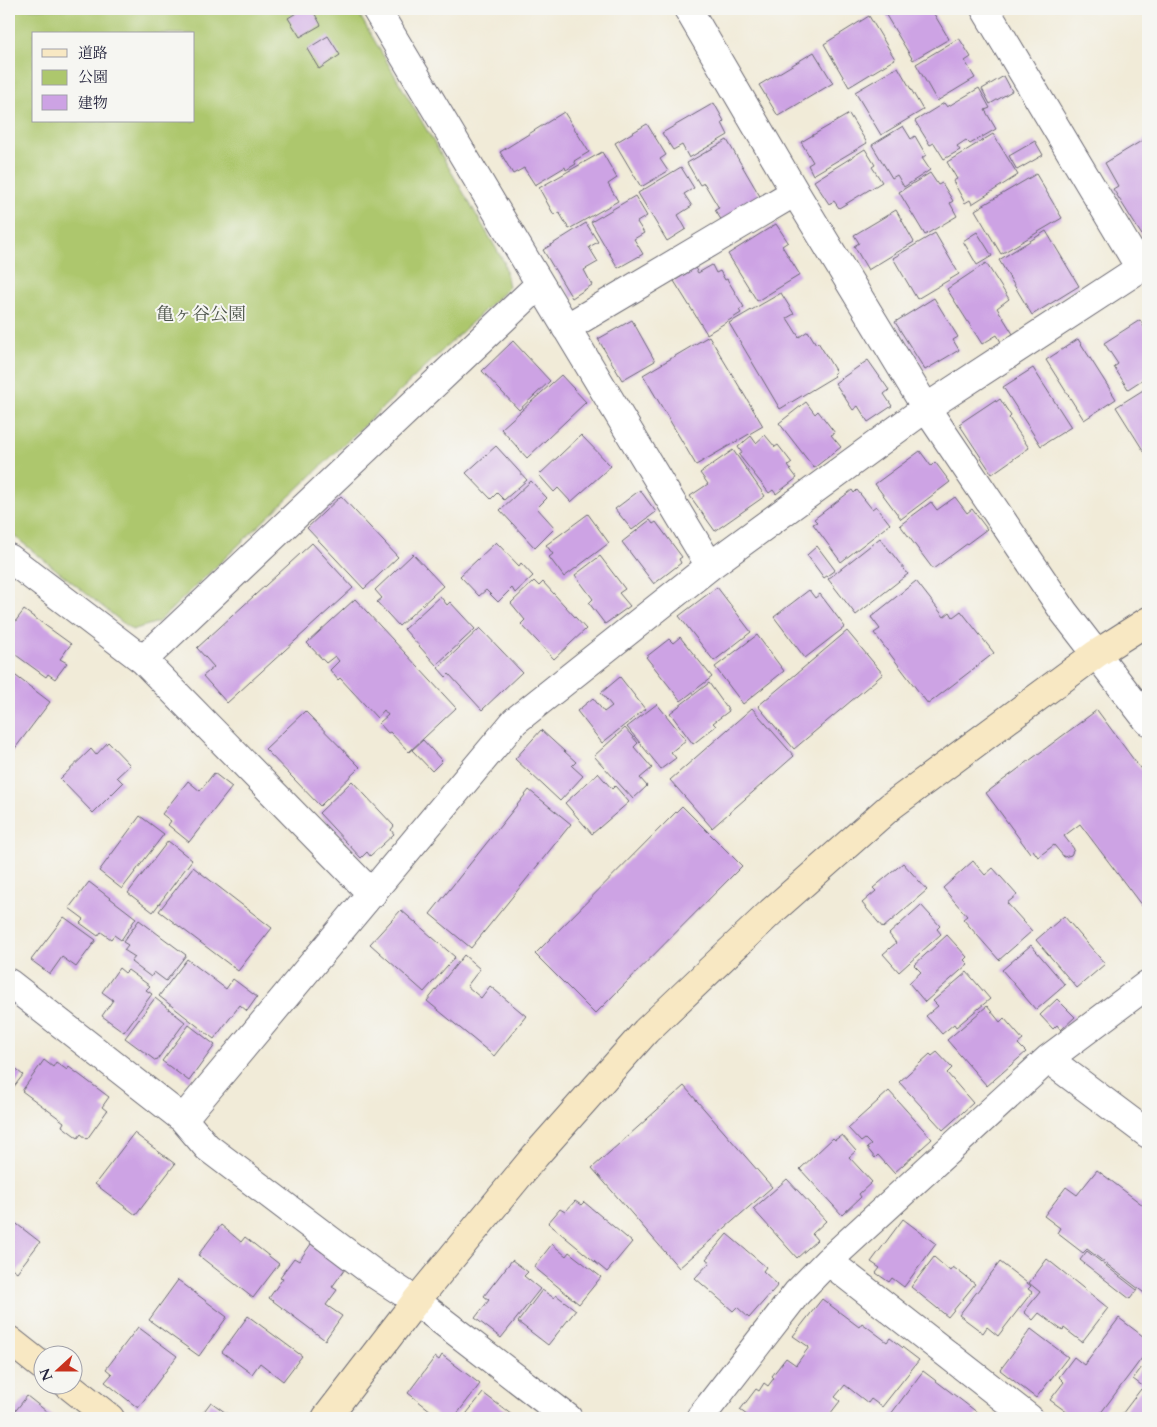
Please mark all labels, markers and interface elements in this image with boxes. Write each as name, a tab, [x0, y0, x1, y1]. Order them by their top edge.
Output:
legend	[32, 32, 195, 122]
text: 道路	[78, 43, 108, 63]
text: 公園	[78, 67, 108, 87]
text: 建物	[78, 93, 108, 113]
park label: 亀ヶ谷公園	[156, 302, 246, 327]
north arrow	[32, 1344, 82, 1394]
text: N	[35, 1365, 57, 1384]

